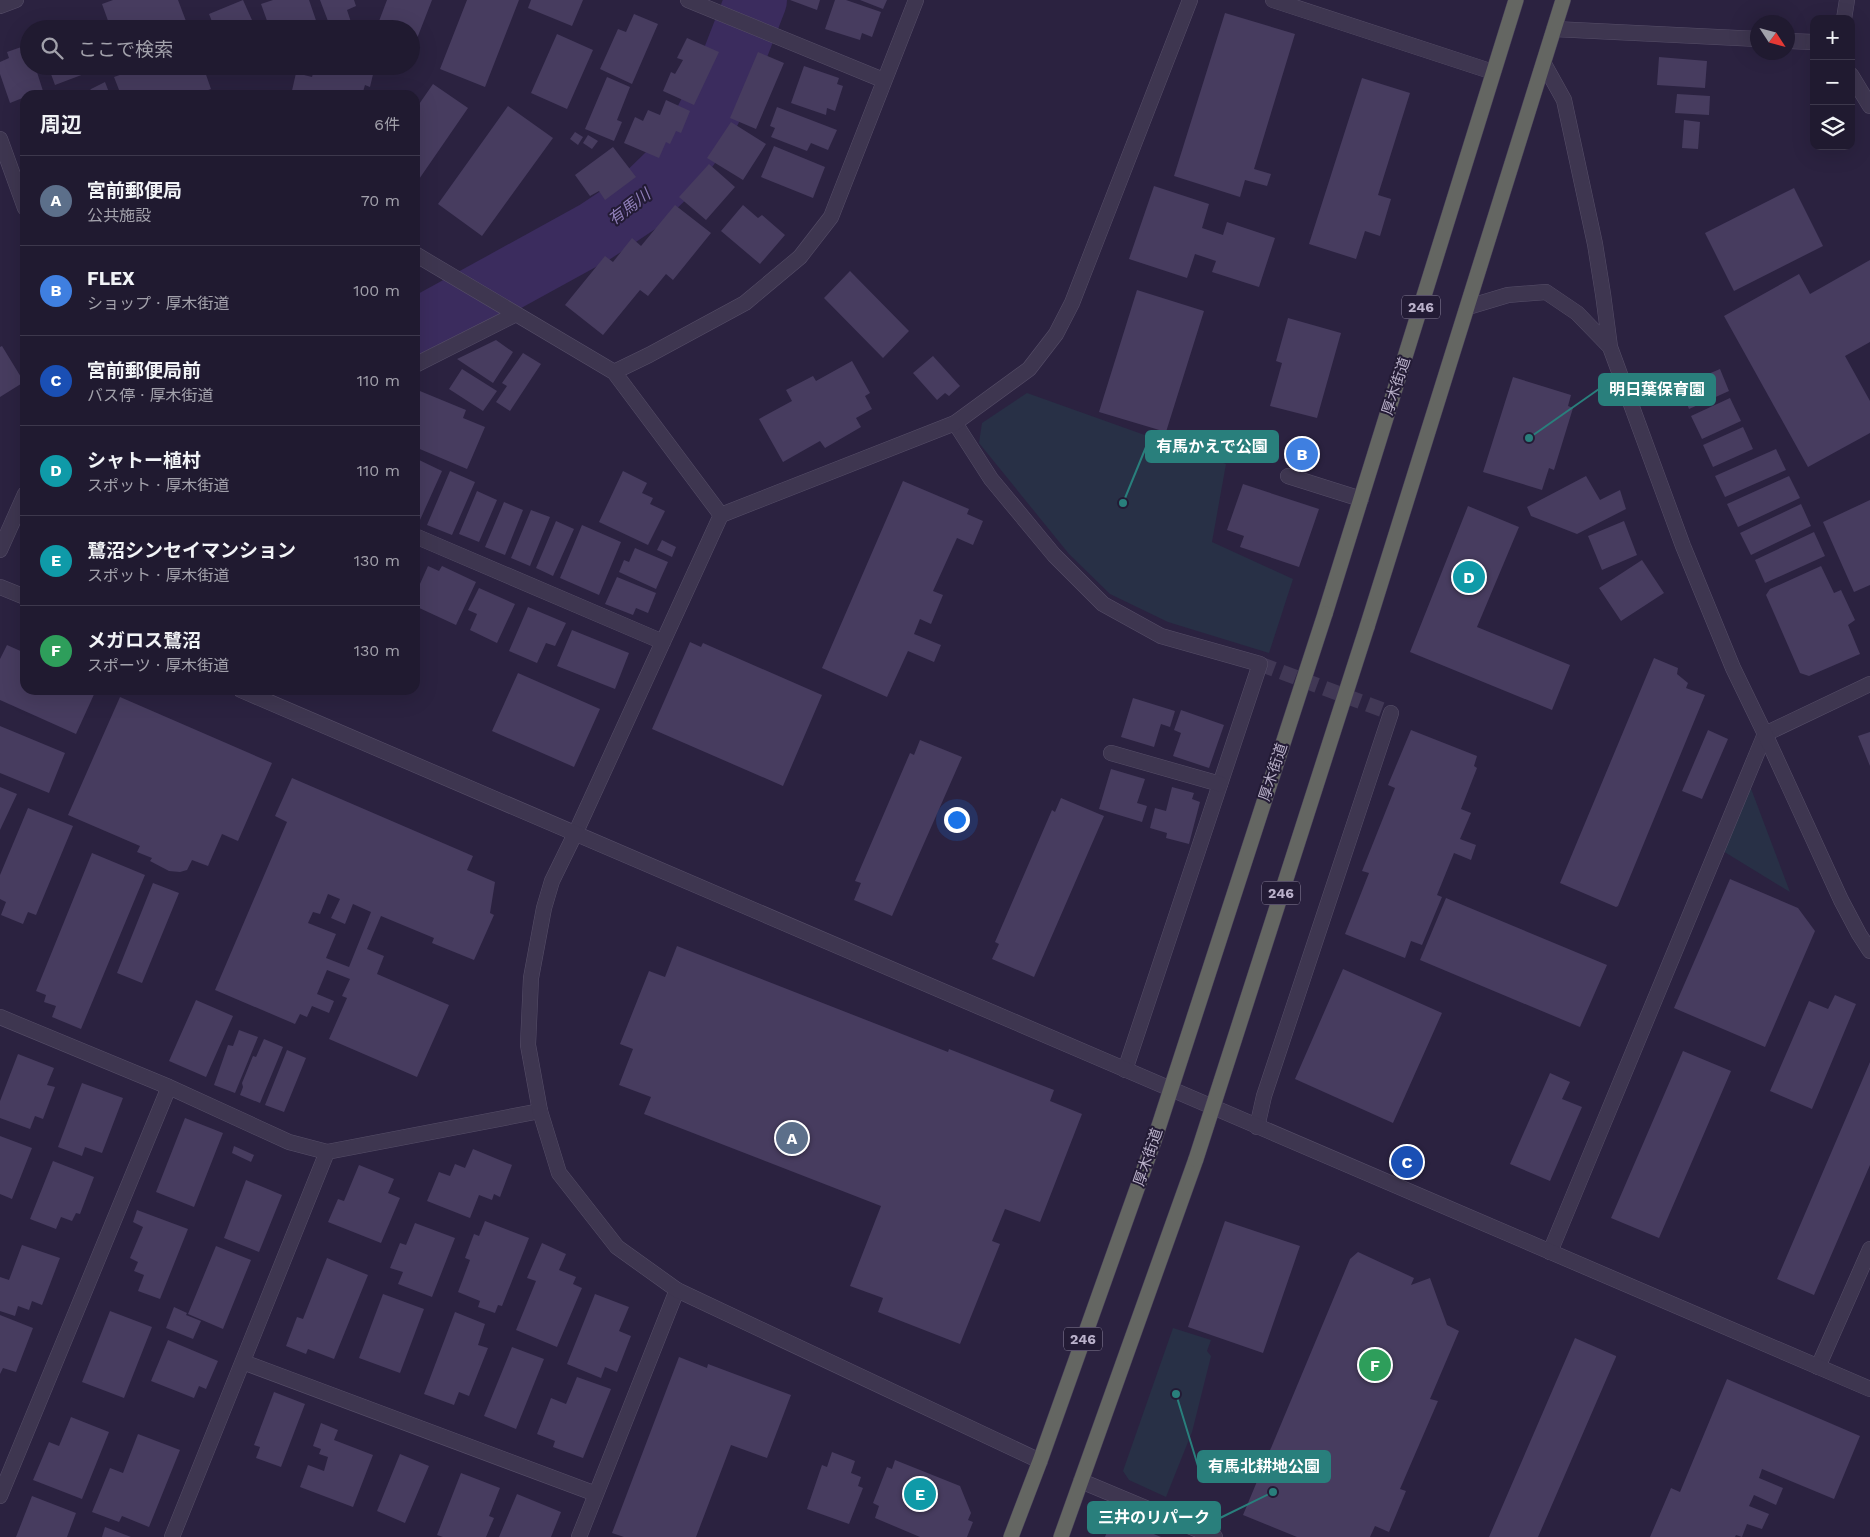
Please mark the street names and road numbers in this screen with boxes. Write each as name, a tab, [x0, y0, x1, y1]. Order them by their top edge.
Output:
road number: 246	[1402, 296, 1440, 318]
street label: 厚木街道	[1378, 355, 1414, 417]
street label: 厚木街道	[1255, 741, 1291, 803]
road number: 246	[1262, 881, 1300, 904]
street label: 厚木街道	[1130, 1126, 1166, 1188]
road number: 246	[1064, 1328, 1102, 1350]

